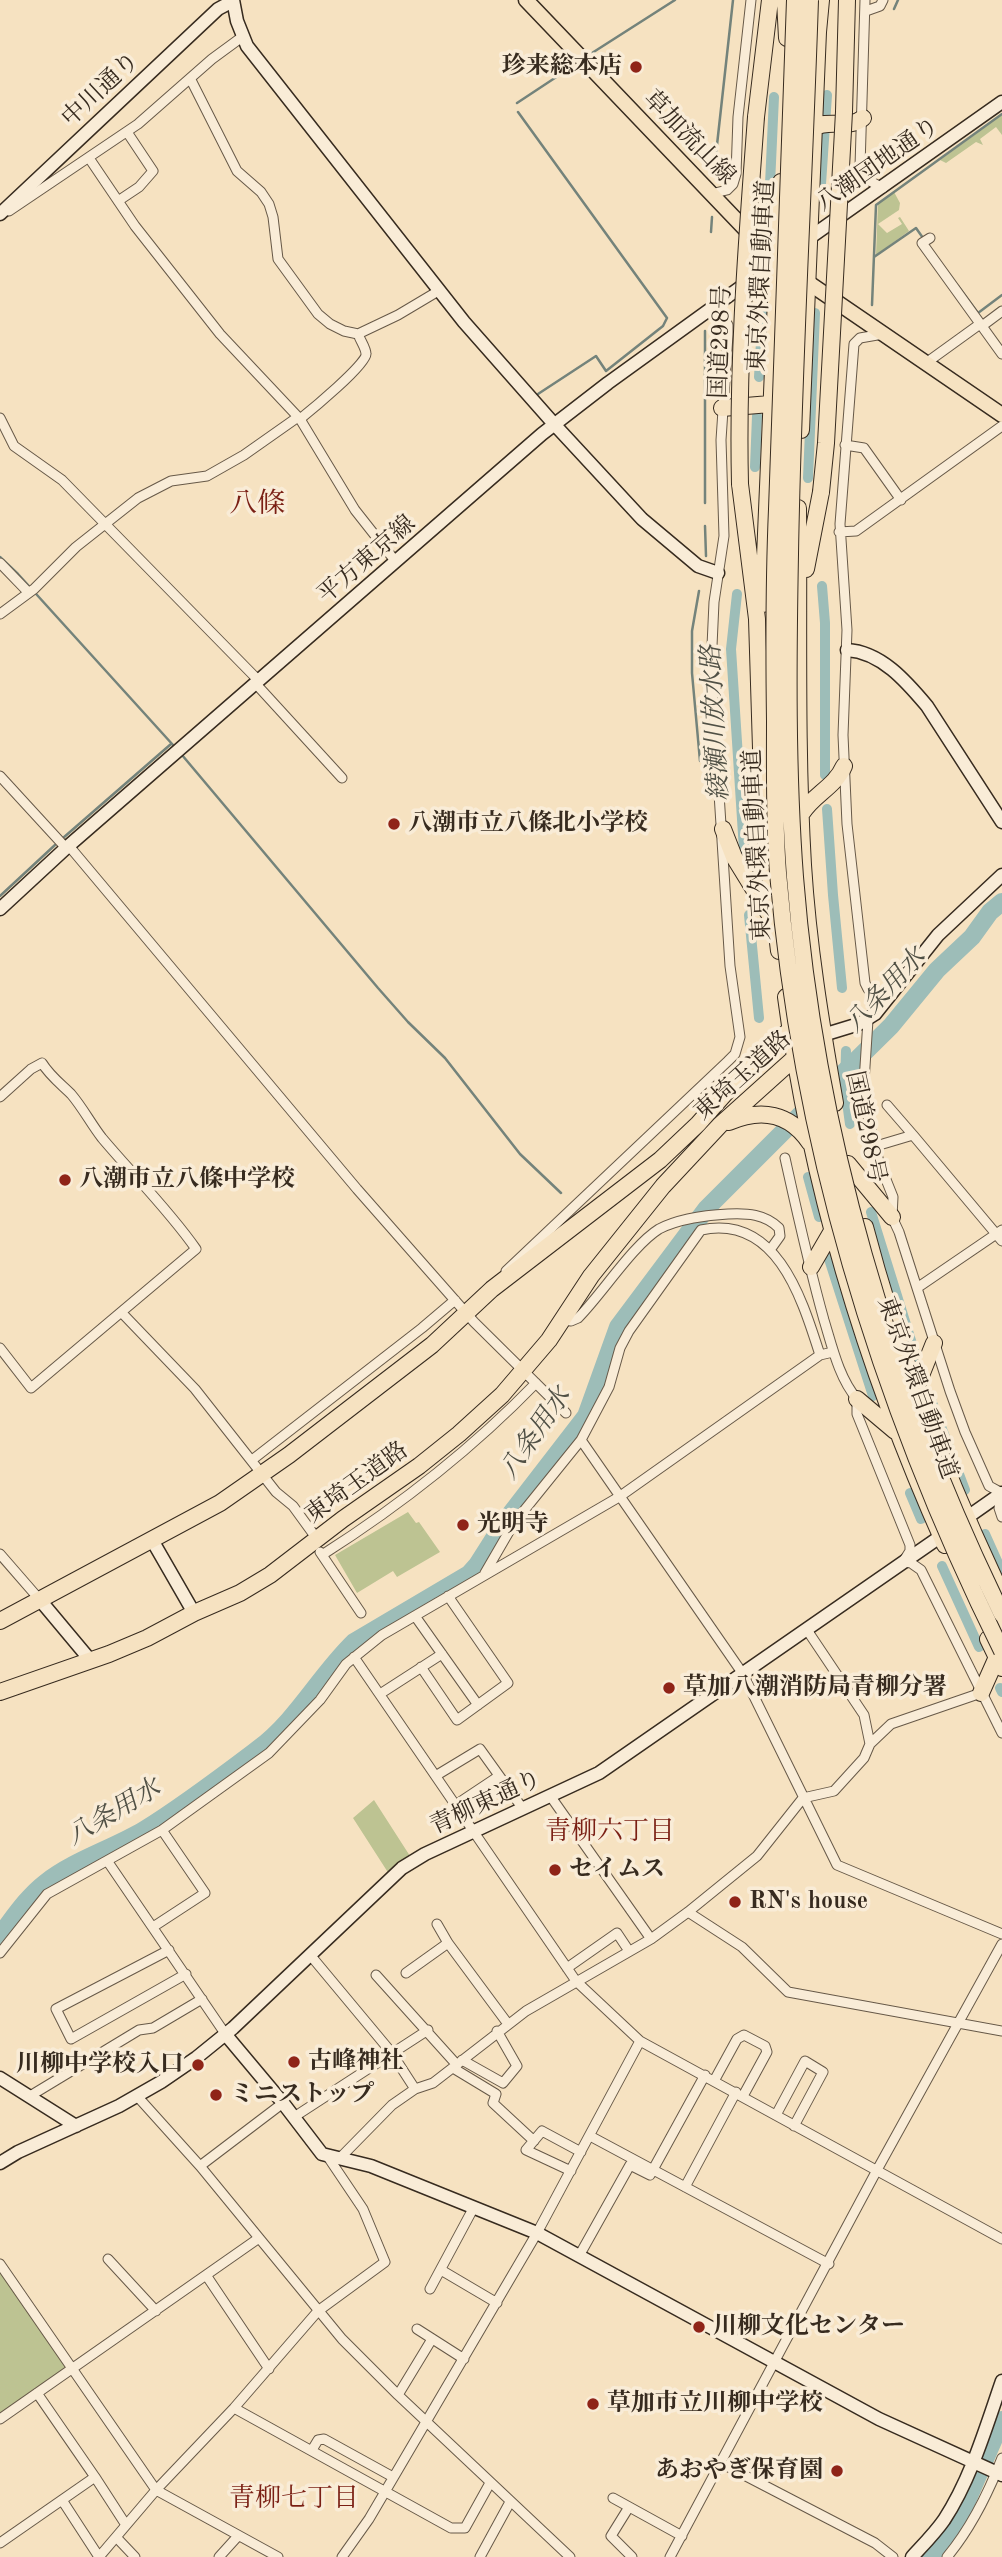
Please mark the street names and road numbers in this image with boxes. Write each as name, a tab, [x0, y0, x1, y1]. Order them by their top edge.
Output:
street label: 中川通り	[56, 47, 146, 133]
street label: 草加流山線	[637, 85, 741, 191]
street label: 八潮団地通り	[811, 112, 945, 218]
street label: 東京外環自動車道	[743, 179, 781, 373]
street label: 国道298号	[705, 285, 737, 399]
street label: 平方東京線	[312, 510, 422, 610]
street label: 東京外環自動車道	[739, 748, 777, 942]
street label: 東埼玉道路	[689, 1025, 797, 1127]
street label: 国道298号	[839, 1068, 891, 1186]
street label: 東京外環自動車道	[871, 1293, 963, 1483]
street label: 東埼玉道路	[300, 1436, 414, 1530]
street label: 青柳東通り	[426, 1765, 546, 1841]

